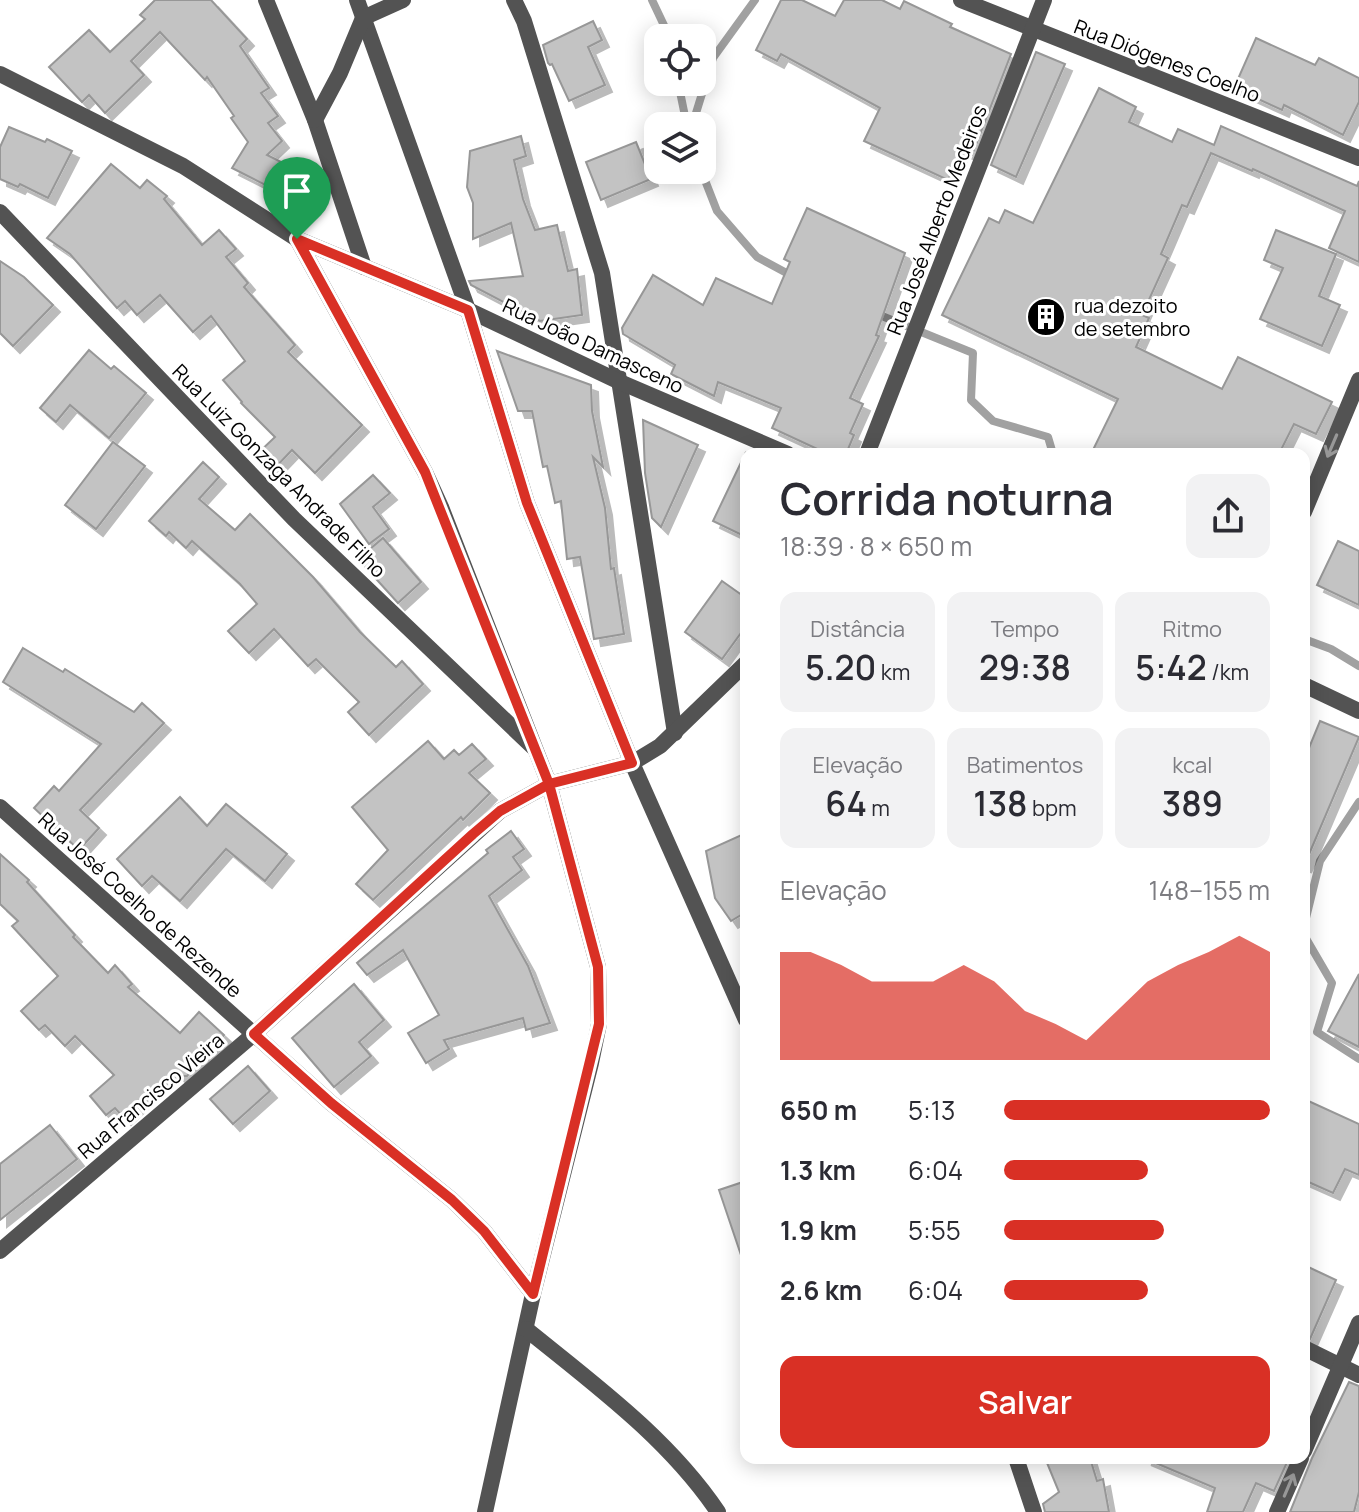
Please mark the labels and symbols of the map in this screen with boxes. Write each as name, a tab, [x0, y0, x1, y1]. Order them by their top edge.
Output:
street label: Rua Diógenes Coelho	[1070, 13, 1264, 108]
street label: Rua José Alberto Medeiros	[880, 101, 993, 339]
pin	[263, 157, 331, 239]
street label: Rua João Damasceno	[498, 292, 688, 399]
place label: rua dezoito de setembro	[1074, 292, 1191, 342]
building icon: rua dezoito de setembro	[1025, 296, 1067, 338]
street label: Rua Luiz Gonzaga Andrade Filho	[167, 358, 392, 583]
one-way arrow	[1323, 433, 1338, 458]
street label: Rua José Coelho de Rezende	[33, 806, 248, 1003]
street label: Rua Francisco Vieira	[72, 1027, 229, 1165]
one-way arrow	[1283, 1473, 1298, 1498]

